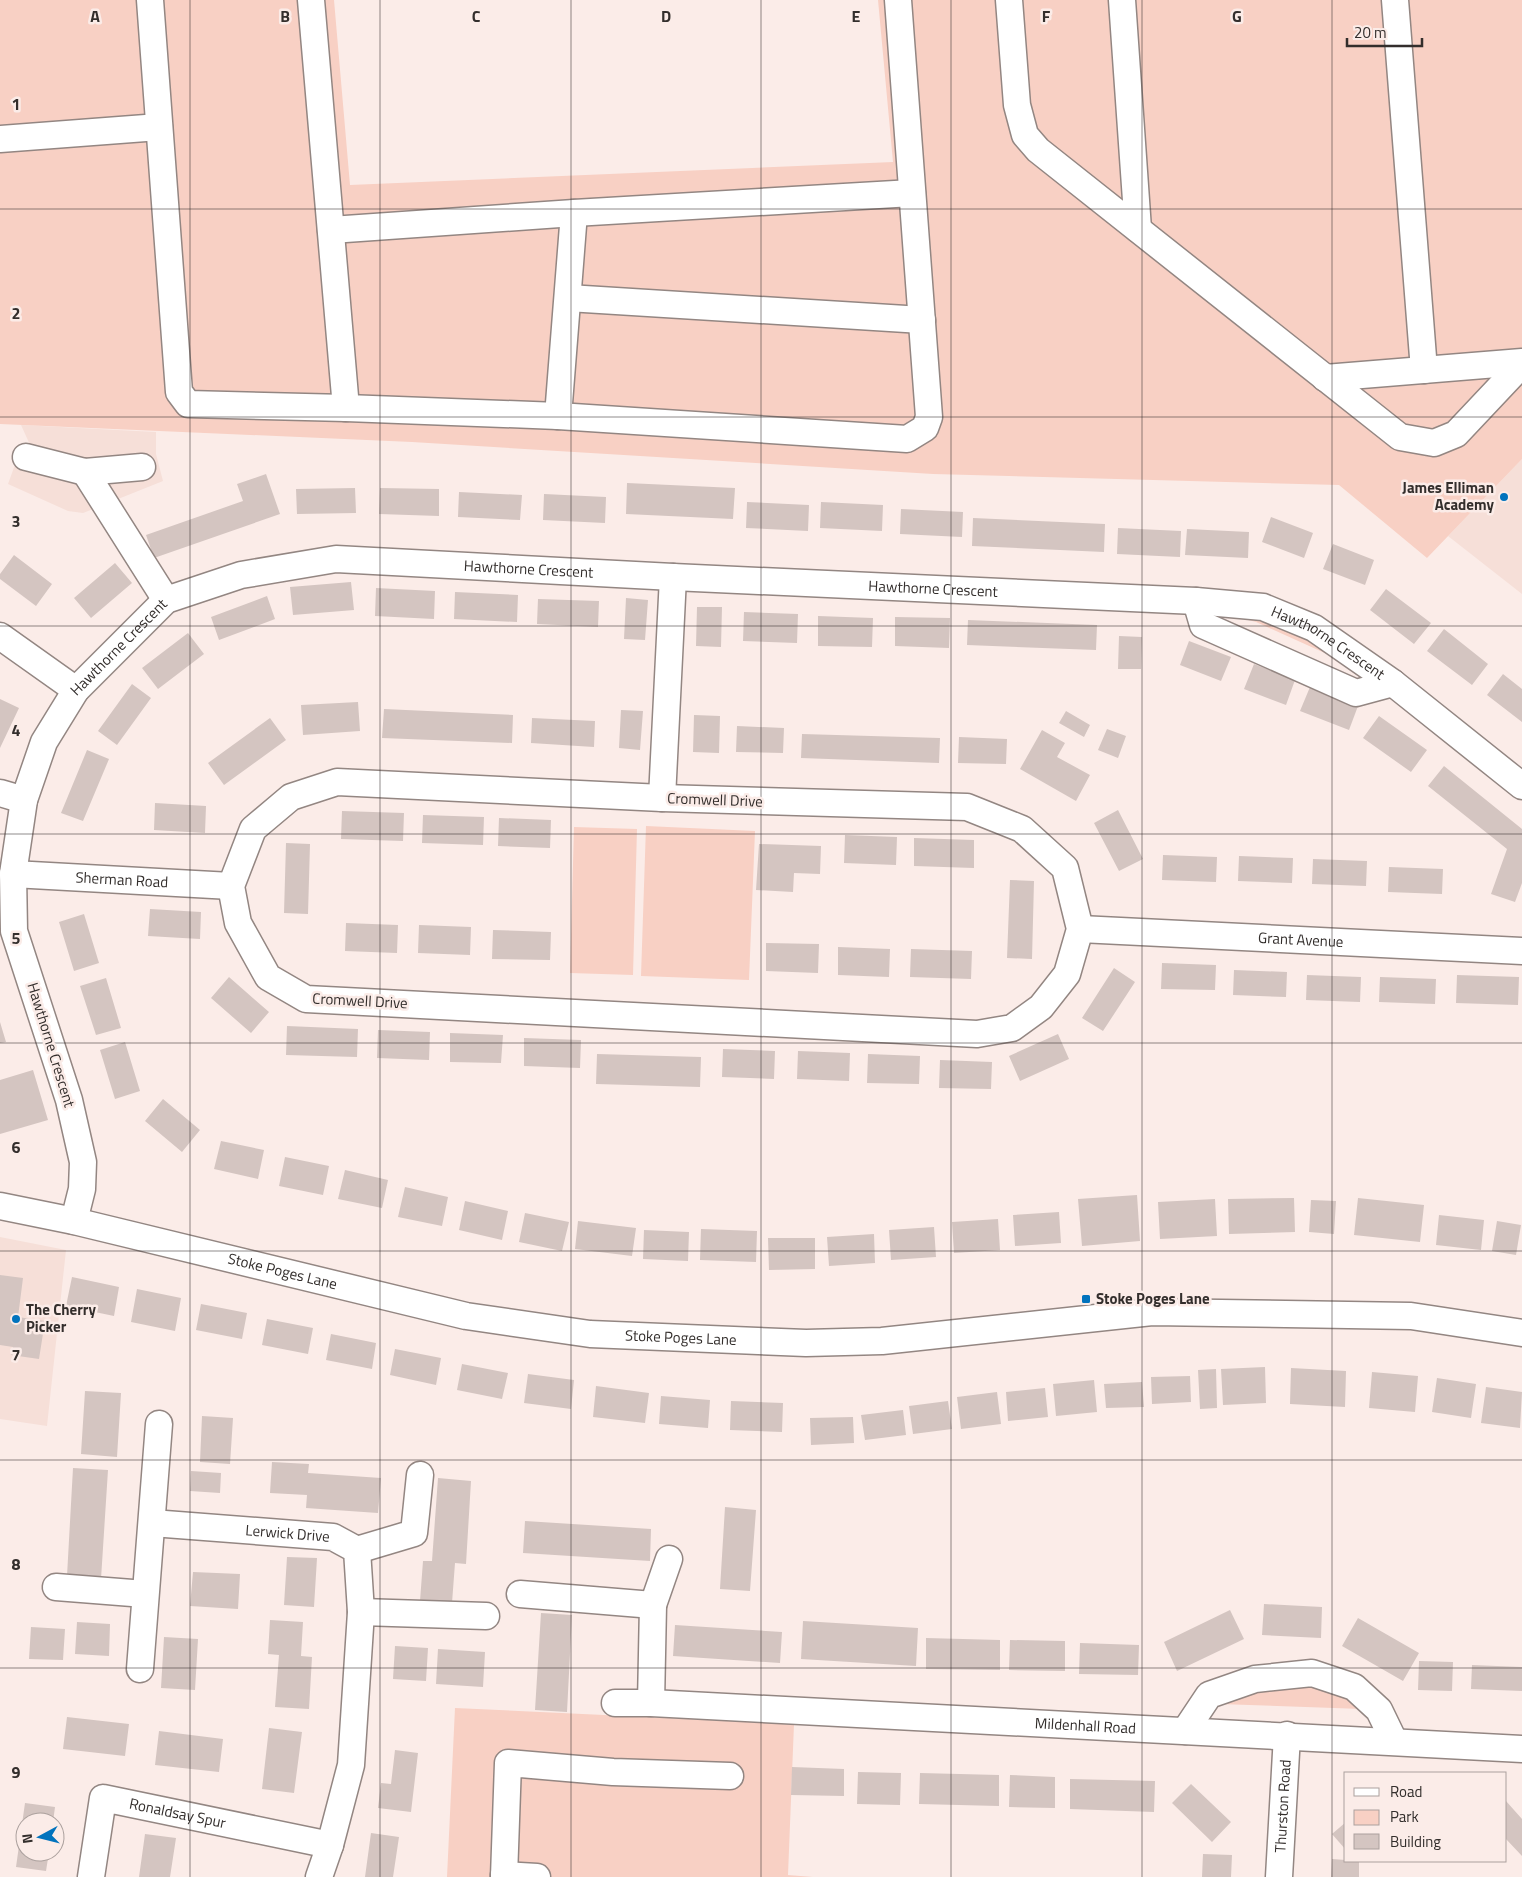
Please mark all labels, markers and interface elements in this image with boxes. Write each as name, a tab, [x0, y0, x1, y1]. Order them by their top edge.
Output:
text: A	[90, 4, 100, 28]
text: B	[280, 4, 290, 28]
text: C	[472, 4, 481, 28]
text: D	[661, 4, 671, 28]
text: E	[852, 4, 861, 28]
text: F	[1042, 4, 1051, 28]
text: G	[1232, 4, 1242, 28]
scale bar	[1347, 15, 1422, 47]
text: 20 m	[1354, 21, 1387, 44]
text: 1	[12, 92, 20, 116]
text: 2	[12, 301, 20, 325]
place label: James Elliman Academy	[1402, 476, 1494, 516]
marker: James Elliman Academy	[1498, 491, 1510, 503]
text: 3	[12, 509, 20, 533]
street label: Hawthorne Crescent	[463, 554, 595, 584]
street label: Hawthorne Crescent	[868, 574, 999, 603]
street label: Hawthorne Crescent	[64, 592, 173, 701]
street label: Hawthorne Crescent	[1268, 600, 1390, 686]
text: 4	[12, 718, 21, 742]
street label: Cromwell Drive	[667, 786, 763, 813]
street label: Sherman Road	[75, 865, 169, 894]
text: 5	[12, 926, 21, 950]
street label: Grant Avenue	[1257, 926, 1344, 953]
street label: Hawthorne Crescent	[22, 980, 82, 1111]
street label: Cromwell Drive	[312, 987, 408, 1014]
text: 6	[12, 1135, 21, 1159]
street label: Stoke Poges Lane	[226, 1247, 340, 1295]
place label: Stoke Poges Lane	[1096, 1287, 1210, 1310]
marker: Stoke Poges Lane	[1080, 1293, 1092, 1305]
place label: The Cherry Picker	[26, 1298, 96, 1338]
marker: The Cherry Picker	[10, 1313, 22, 1325]
street label: Stoke Poges Lane	[624, 1323, 737, 1351]
text: 7	[12, 1343, 20, 1367]
street label: Lerwick Drive	[245, 1518, 331, 1548]
text: 8	[12, 1552, 21, 1576]
street label: Mildenhall Road	[1034, 1711, 1137, 1740]
street label: Thurston Road	[1268, 1759, 1297, 1853]
text: 9	[12, 1760, 21, 1784]
legend	[1344, 1772, 1507, 1862]
text: Road	[1390, 1780, 1422, 1803]
street label: Ronaldsay Spur	[127, 1792, 228, 1834]
text: Park	[1390, 1805, 1419, 1828]
north arrow	[15, 1812, 65, 1862]
text: Building	[1390, 1830, 1441, 1853]
text: N	[16, 1833, 38, 1845]

